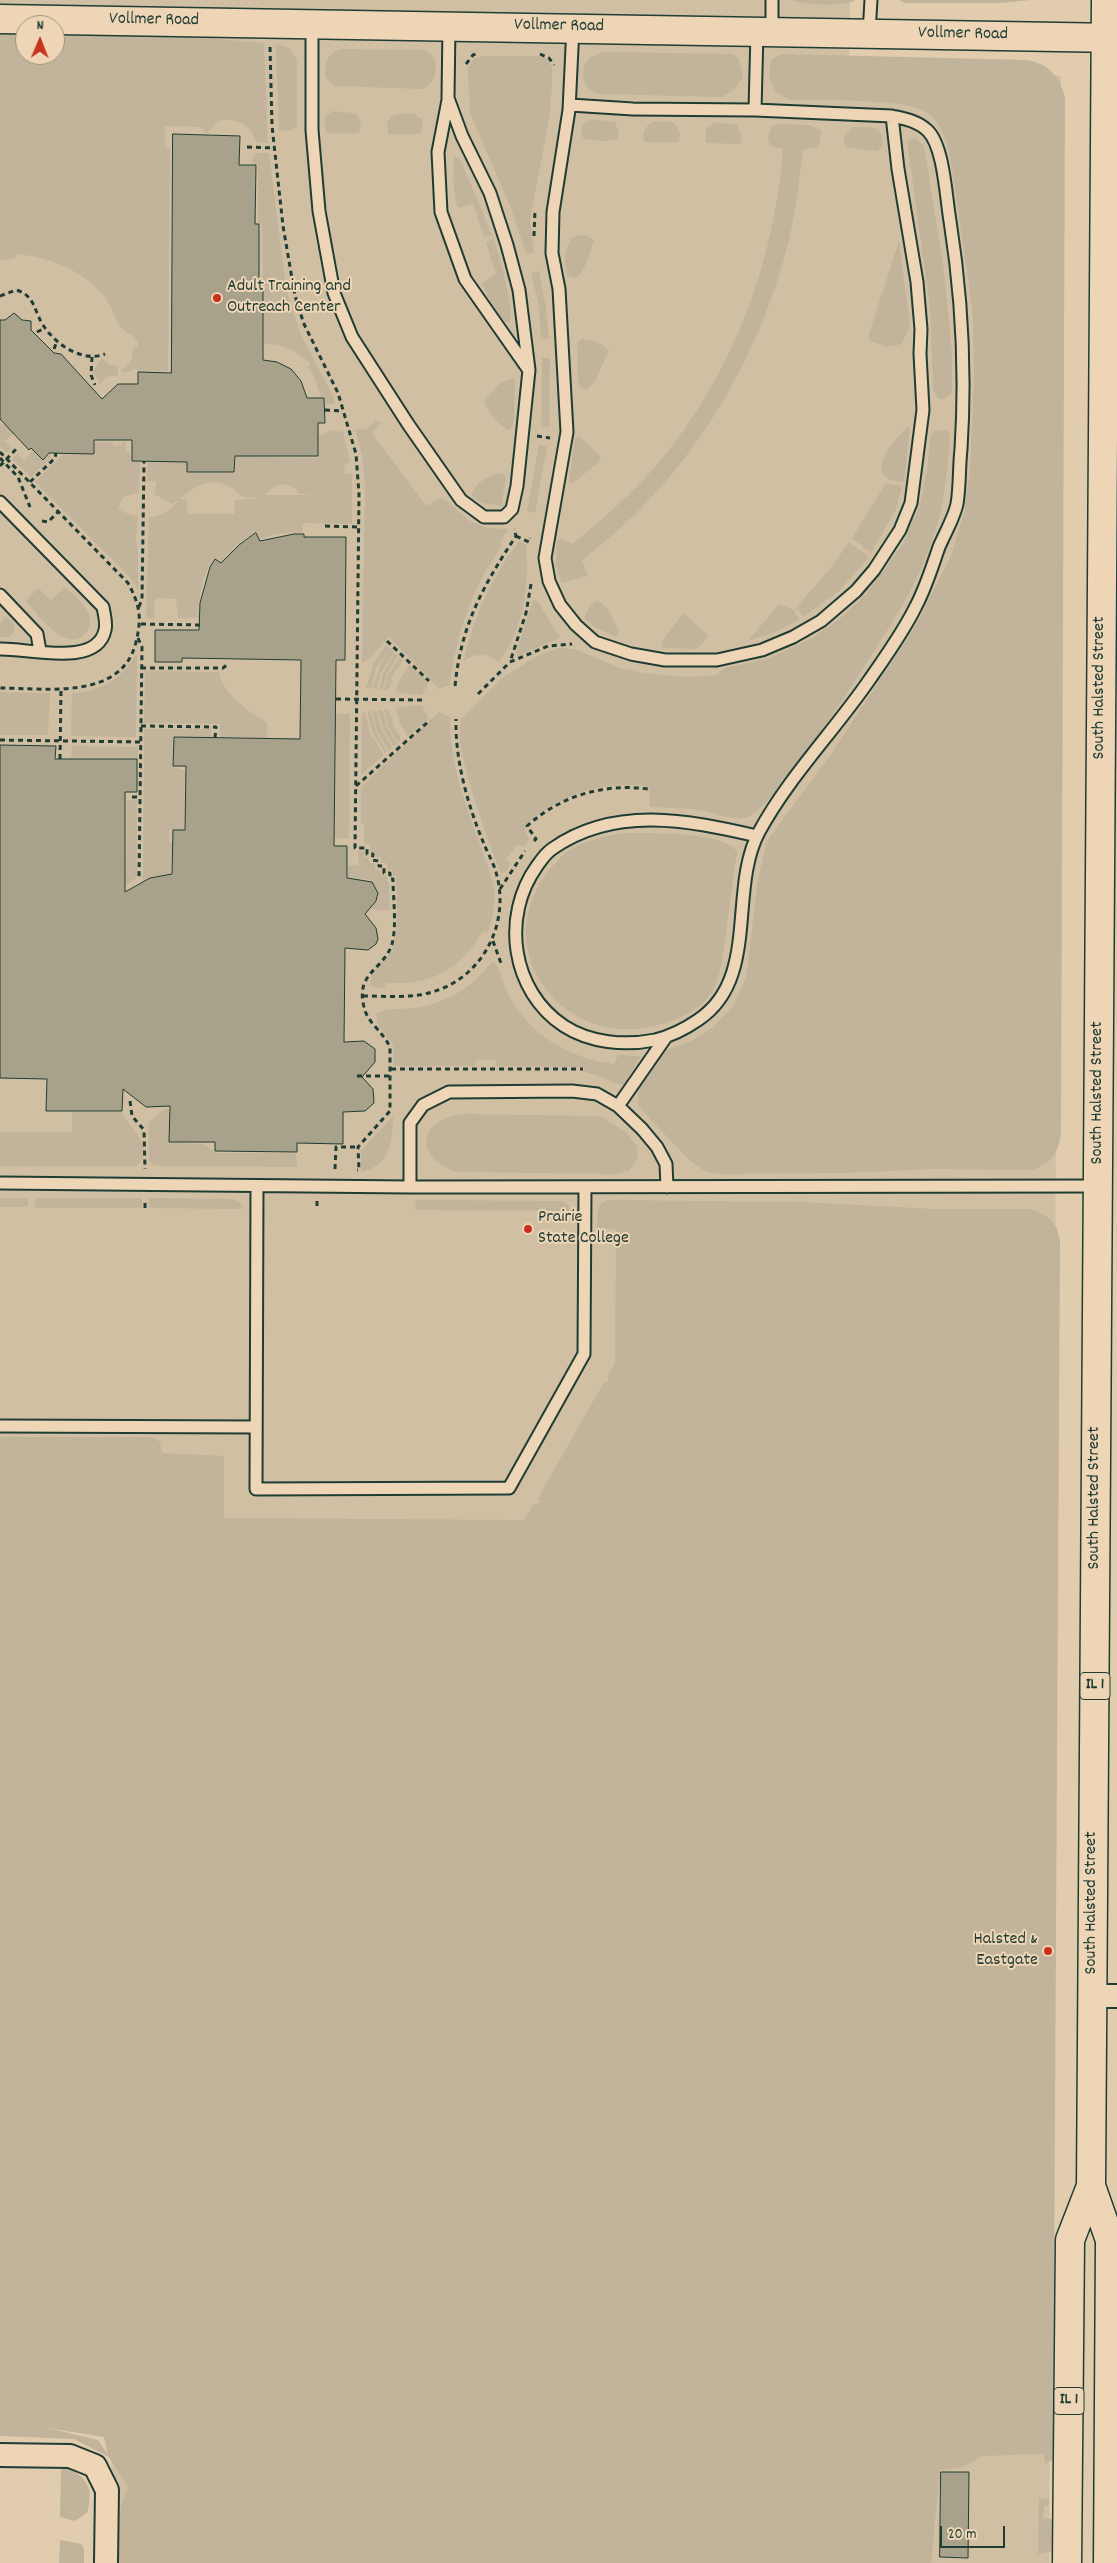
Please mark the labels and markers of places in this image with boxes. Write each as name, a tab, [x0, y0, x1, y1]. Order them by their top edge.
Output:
place label: Adult Training and Outreach Center	[227, 277, 351, 320]
marker: Adult Training and Outreach Center	[211, 292, 223, 304]
place label: Prairie State College	[538, 1208, 629, 1250]
marker: Prairie State College	[522, 1223, 534, 1235]
place label: Halsted & Eastgate	[973, 1930, 1038, 1972]
marker: Halsted & Eastgate	[1042, 1945, 1054, 1957]

